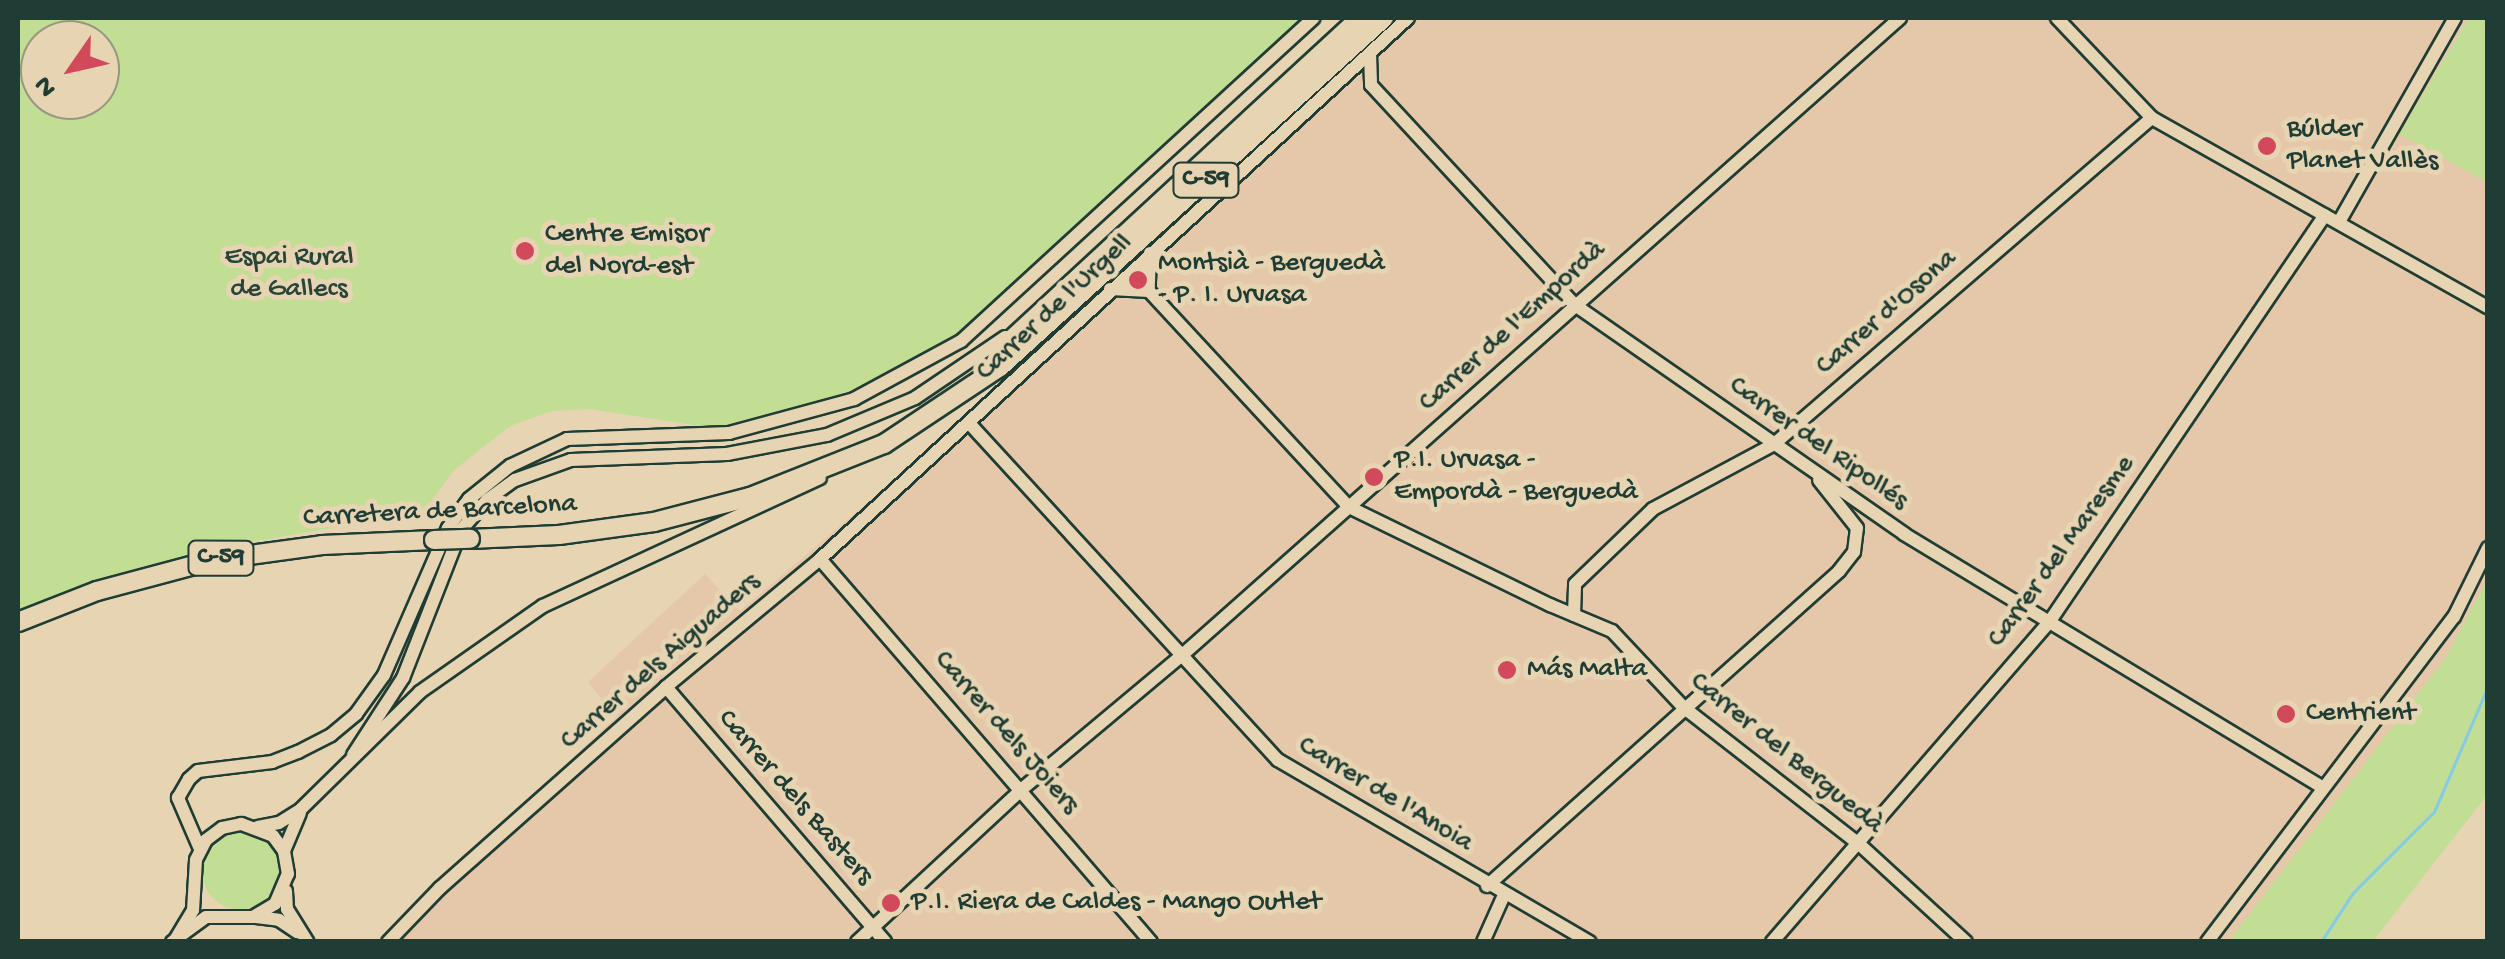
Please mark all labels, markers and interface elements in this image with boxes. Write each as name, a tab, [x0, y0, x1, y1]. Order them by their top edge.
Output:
north arrow	[20, 20, 120, 120]
text: N	[28, 69, 65, 103]
place label: Búlder Planet Vallès	[2287, 113, 2438, 179]
marker: Búlder Planet Vallès	[2256, 135, 2278, 157]
road number: C-59	[1171, 160, 1241, 200]
place label: Centre Emisor del Nord-est	[545, 218, 709, 284]
street label: Carrer de l'Urgell	[970, 227, 1140, 389]
street label: Carrer de l'Empordà	[1413, 234, 1613, 420]
marker: Centre Emisor del Nord-est	[514, 240, 536, 262]
park label: Espai Rural de Gallecs	[224, 241, 354, 307]
street label: Carrer d'Osona	[1810, 243, 1964, 383]
place label: Montsià - Berguedà - P. I. Urvasa	[1158, 247, 1385, 313]
marker: Montsià - Berguedà - P. I. Urvasa	[1127, 269, 1149, 291]
street label: Carrer del Ripollés	[1722, 370, 1914, 518]
place label: P.I. Urvasa - Empordà - Berguedà	[1394, 444, 1638, 510]
street label: Carrer del Maresme	[1981, 449, 2143, 655]
marker: P.I. Urvasa - Empordà - Berguedà	[1363, 466, 1385, 488]
street label: Carretera de Barcelona	[302, 488, 578, 536]
road number: C-59	[186, 538, 256, 578]
street label: Carrer dels Aiguaders	[554, 566, 768, 758]
street label: Carrer dels Joiers	[926, 644, 1086, 822]
place label: Más Malta	[1527, 653, 1647, 687]
marker: Más Malta	[1496, 659, 1518, 681]
street label: Carrer del Berguedà	[1682, 666, 1890, 842]
place label: Centrient	[2306, 697, 2416, 731]
street label: Carrer dels Basters	[710, 703, 880, 893]
marker: Centrient	[2275, 703, 2297, 725]
street label: Carrer de l'Anoia	[1291, 730, 1479, 860]
place label: P.I. Riera de Caldes - Mango Outlet	[911, 886, 1321, 920]
marker: P.I. Riera de Caldes - Mango Outlet	[880, 892, 902, 914]

